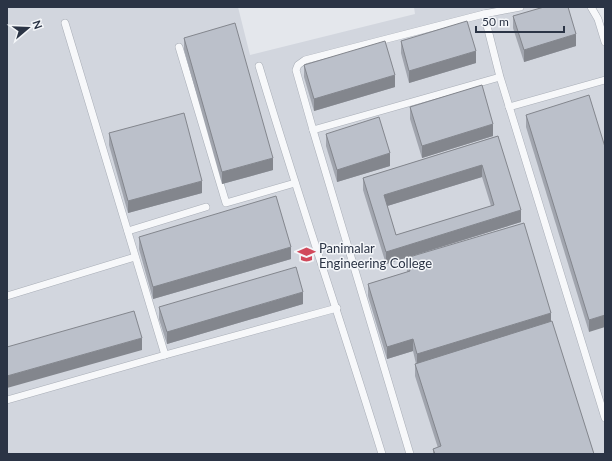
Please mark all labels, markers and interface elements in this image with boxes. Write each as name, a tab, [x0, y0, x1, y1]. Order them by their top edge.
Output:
north arrow	[8, 8, 48, 48]
scale bar	[476, 8, 564, 34]
text: 50 m	[482, 14, 509, 29]
text: N	[30, 18, 45, 31]
place label: Panimalar Engineering College	[319, 240, 432, 271]
school or university icon: Panimalar Engineering College	[296, 245, 316, 265]

